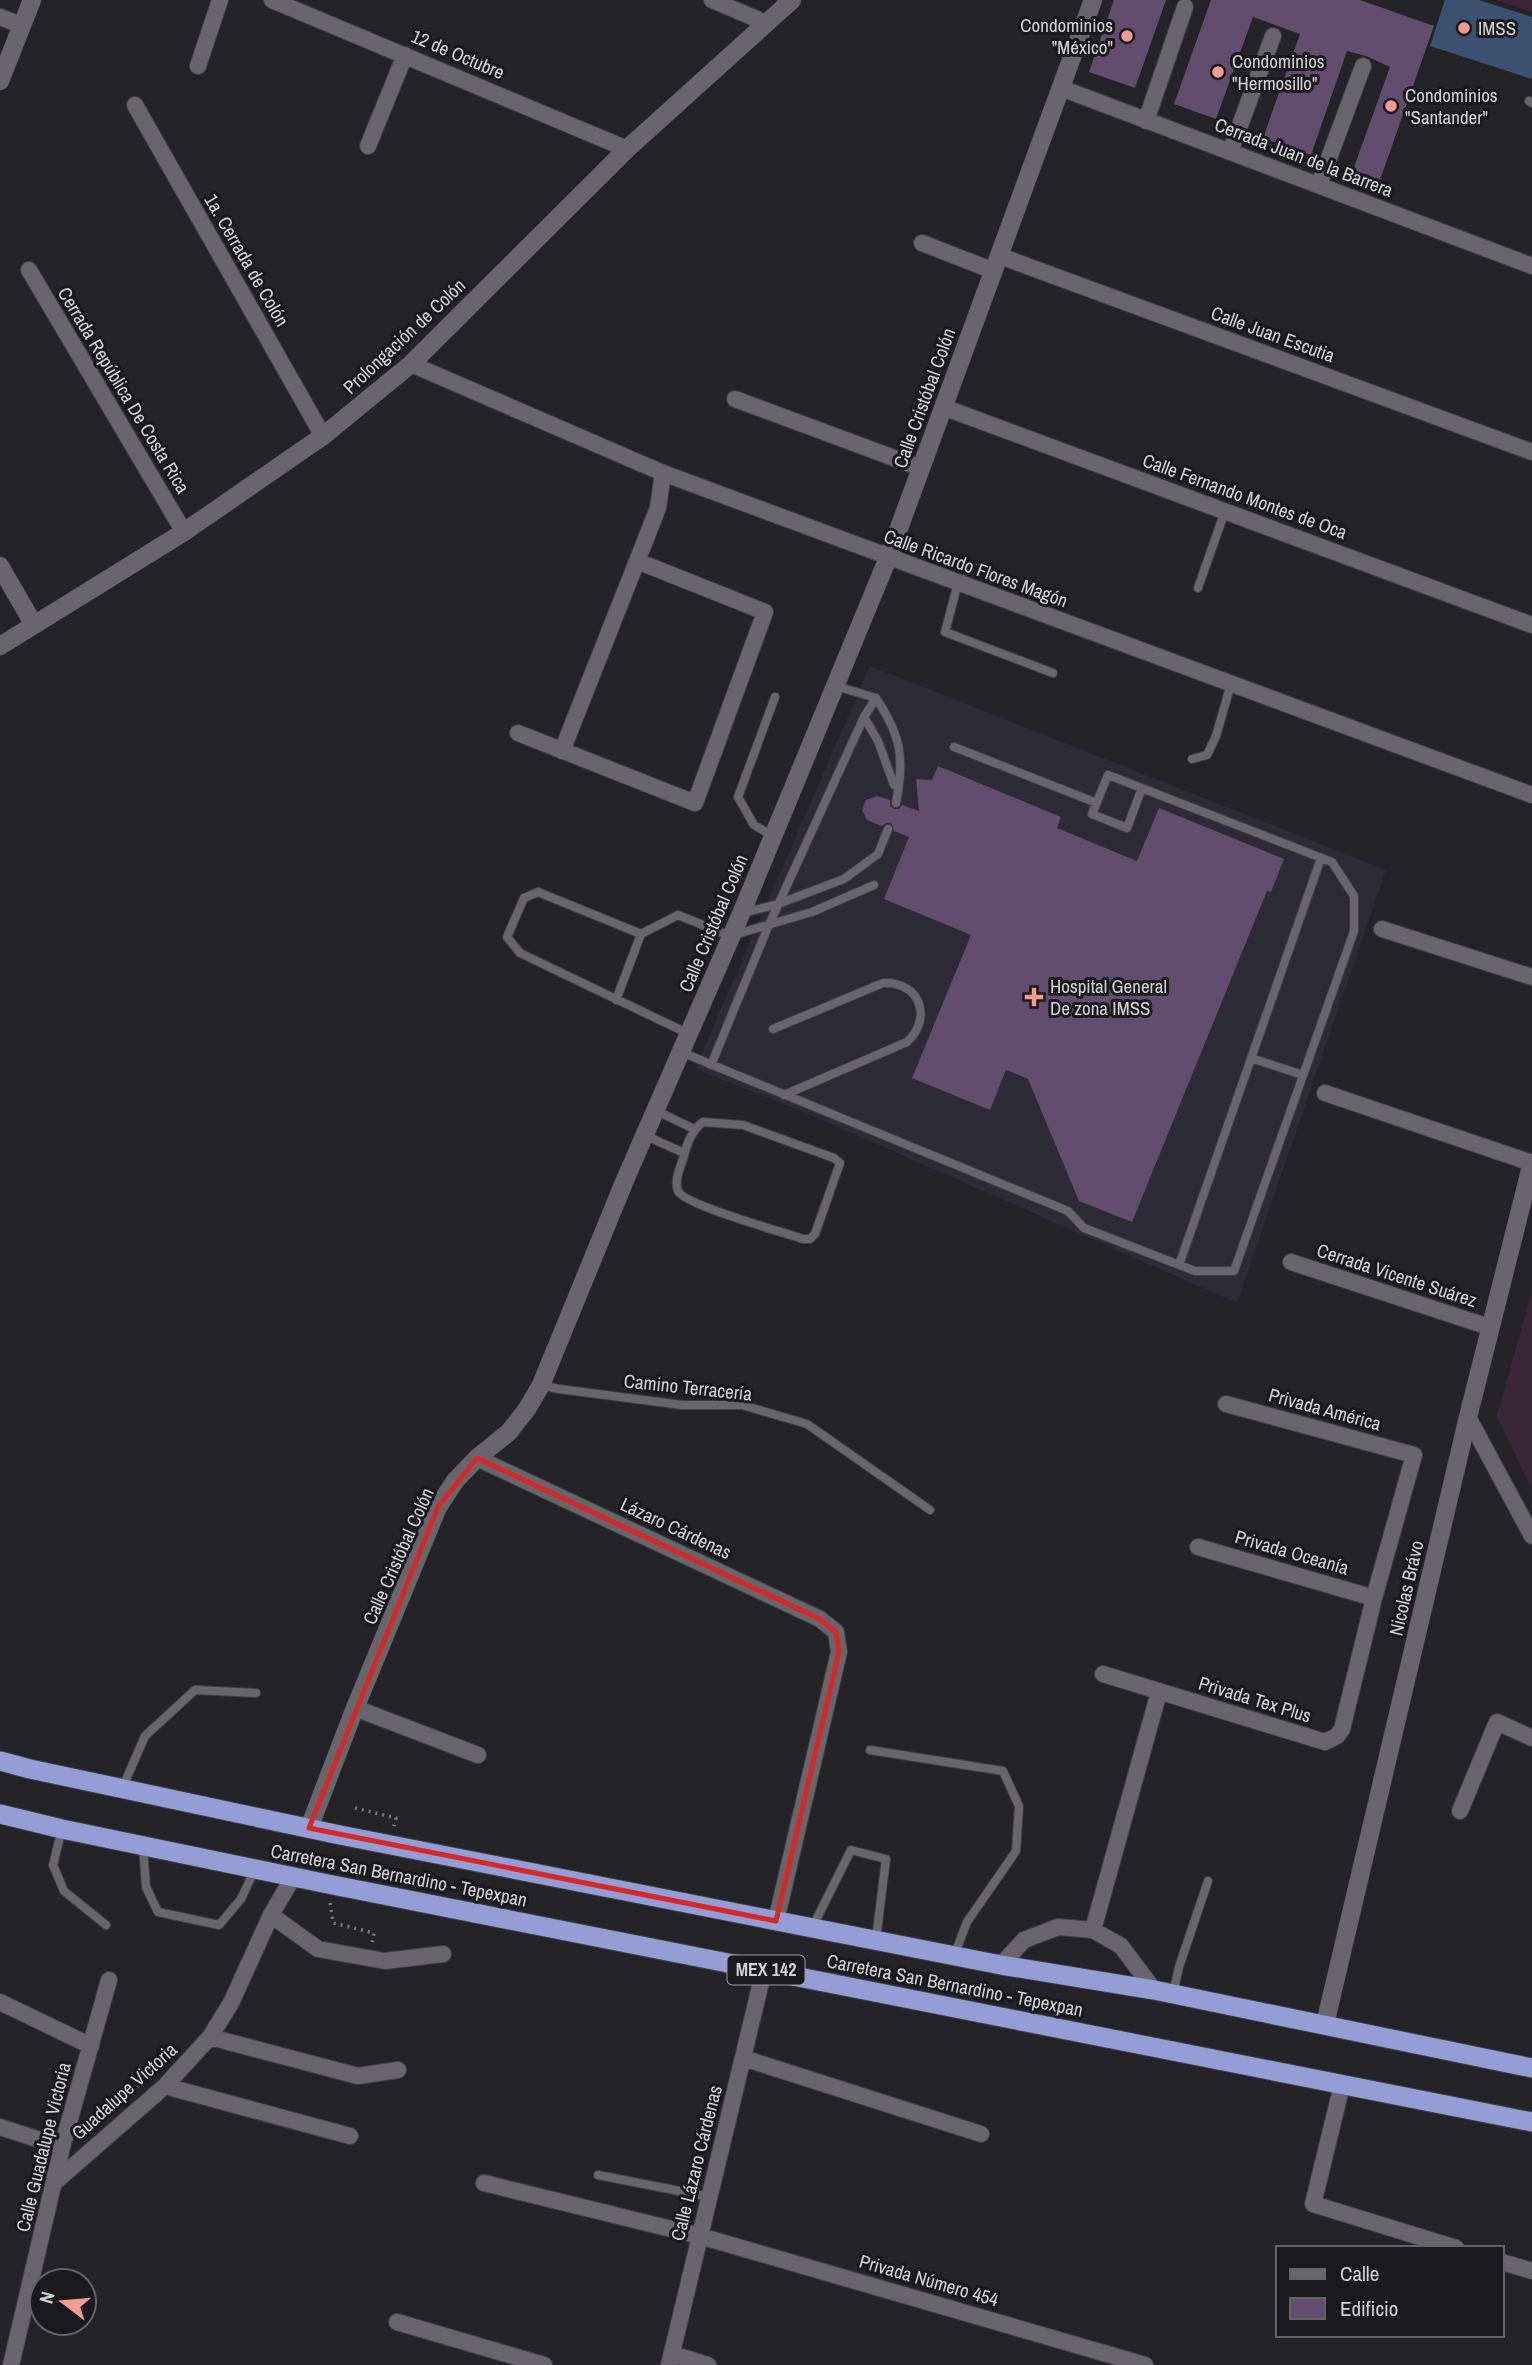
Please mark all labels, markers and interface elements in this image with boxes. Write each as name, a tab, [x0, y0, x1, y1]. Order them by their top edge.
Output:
place label: Condominios "México"	[1020, 12, 1113, 60]
place label: IMSS	[1478, 15, 1516, 41]
marker: IMSS	[1456, 20, 1472, 36]
street label: 12 de Octubre	[407, 23, 509, 85]
marker: Condominios "México"	[1119, 28, 1135, 44]
place label: Condominios "Hermosillo"	[1232, 48, 1325, 96]
marker: Condominios "Hermosillo"	[1210, 64, 1226, 80]
place label: Condominios "Santander"	[1405, 82, 1498, 130]
marker: Condominios "Santander"	[1383, 98, 1399, 114]
street label: Cerrada Juan de la Barrera	[1211, 111, 1397, 203]
street label: 1a. Cerrada de Colón	[198, 189, 296, 331]
street label: Prolongación de Colón	[337, 272, 471, 400]
street label: Cerrada República De Costa Rica	[52, 282, 196, 498]
street label: Calle Juan Escutia	[1208, 300, 1339, 369]
street label: Calle Cristóbal Colón	[887, 324, 961, 472]
street label: Calle Fernando Montes de Oca	[1139, 447, 1351, 545]
street label: Calle Ricardo Flores Magón	[880, 523, 1072, 613]
street label: Calle Cristóbal Colón	[672, 850, 754, 996]
place label: Hospital General De zona IMSS	[1050, 973, 1167, 1021]
marker: Hospital General De zona IMSS	[1024, 987, 1044, 1007]
street label: Cerrada Vicente Suárez	[1314, 1237, 1481, 1313]
street label: Camino Terracería	[623, 1367, 754, 1407]
street label: Privada América	[1266, 1382, 1384, 1437]
street label: Calle Cristóbal Colón	[356, 1483, 440, 1629]
street label: Lázaro Cárdenas	[616, 1491, 736, 1565]
street label: Privada Oceanía	[1232, 1523, 1352, 1581]
street label: Nicolas Brávo	[1382, 1538, 1430, 1638]
street label: Privada Tex Plus	[1195, 1670, 1315, 1729]
street label: Carretera San Bernardino - Tepexpan	[269, 1837, 529, 1913]
street label: Carretera San Bernardino - Tepexpan	[825, 1947, 1085, 2023]
road number: MEX 142	[728, 1956, 804, 1984]
street label: Guadalupe Victoria	[66, 2036, 183, 2145]
street label: Calle Guadalupe Victoria	[9, 2059, 77, 2234]
street label: Calle Lázaro Cárdenas	[664, 2082, 728, 2243]
legend	[1276, 2246, 1504, 2337]
street label: Privada Número 454	[856, 2248, 1002, 2312]
text: Calle	[1340, 2259, 1379, 2288]
north arrow	[28, 2267, 98, 2337]
text: N	[33, 2288, 61, 2306]
text: Edificio	[1340, 2294, 1398, 2323]

